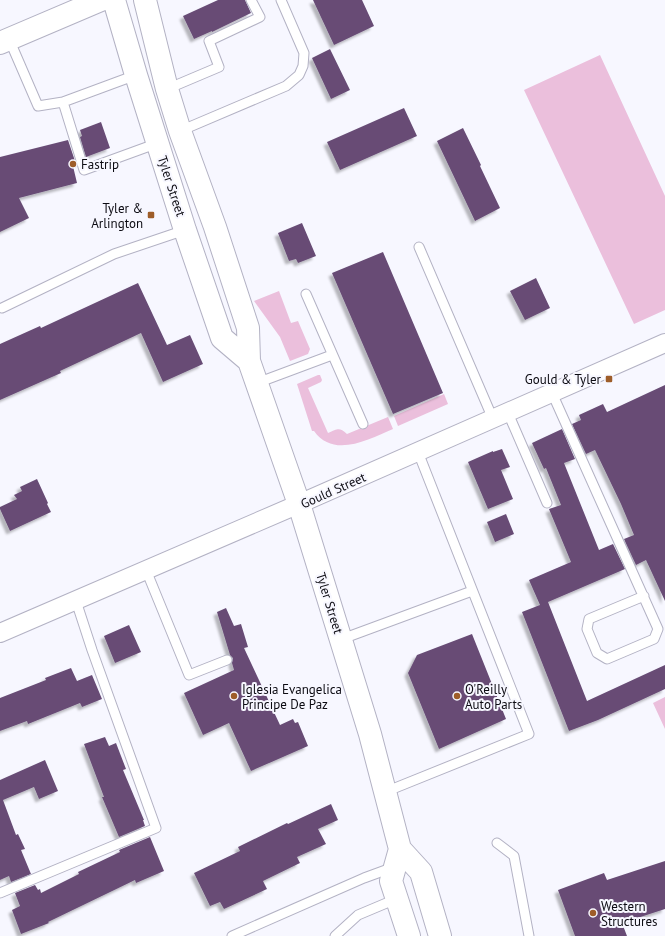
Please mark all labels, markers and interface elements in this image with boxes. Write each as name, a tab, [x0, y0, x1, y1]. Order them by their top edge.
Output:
street label: Tyler Street	[154, 154, 190, 219]
place label: Fastrip	[81, 156, 119, 173]
marker: Fastrip	[68, 159, 78, 169]
place label: Tyler & Arlington	[91, 200, 143, 232]
marker: Tyler & Arlington	[146, 210, 156, 220]
place label: Gould & Tyler	[525, 371, 602, 388]
marker: Gould & Tyler	[604, 374, 614, 384]
street label: Gould Street	[298, 468, 369, 512]
street label: Tyler Street	[312, 570, 347, 636]
place label: Iglesia Evangelica Principe De Paz	[242, 681, 342, 713]
place label: O'Reilly Auto Parts	[465, 681, 522, 713]
marker: Iglesia Evangelica Principe De Paz	[229, 691, 239, 701]
marker: O'Reilly Auto Parts	[452, 691, 462, 701]
place label: Western Structures	[601, 898, 658, 930]
marker: Western Structures	[588, 908, 598, 918]

